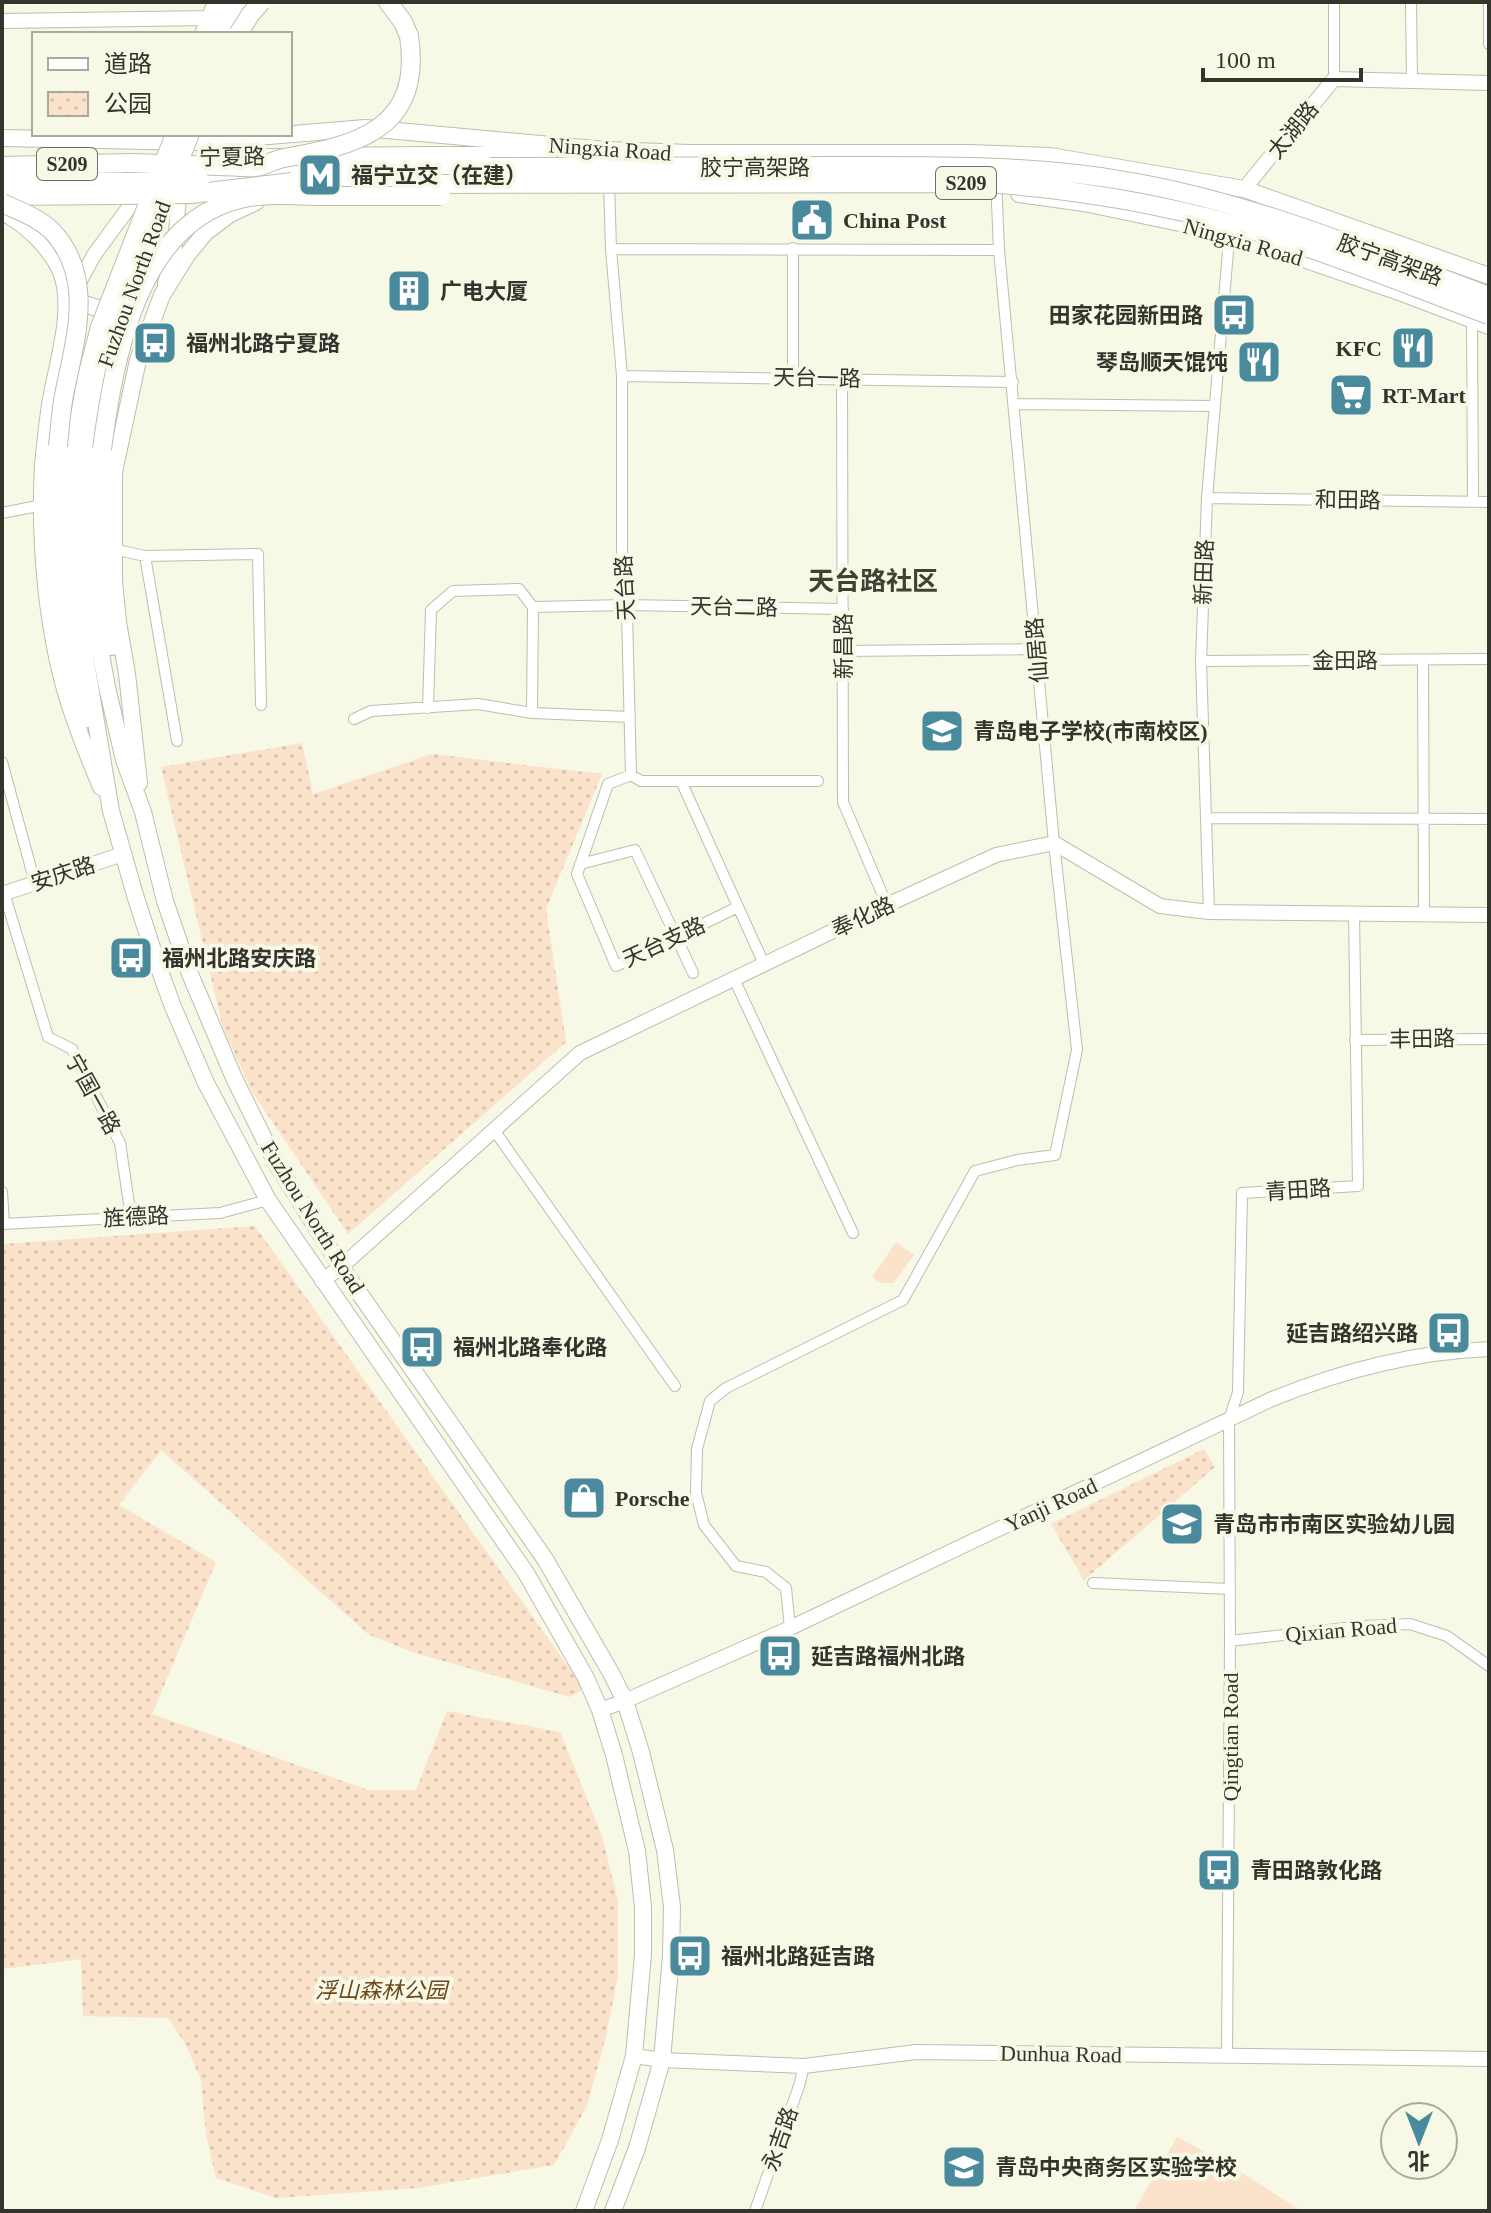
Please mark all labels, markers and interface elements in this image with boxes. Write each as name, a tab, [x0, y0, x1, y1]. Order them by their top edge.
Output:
legend	[32, 32, 292, 136]
scale bar	[1203, 32, 1361, 82]
text: 100 m	[1215, 47, 1276, 73]
text: 道路	[104, 51, 152, 77]
text: 公园	[104, 91, 152, 117]
street label: 太湖路	[1263, 96, 1323, 164]
street label: Ningxia Road	[548, 132, 672, 166]
street label: 宁夏路	[199, 144, 265, 170]
road number: S209	[37, 148, 97, 180]
metro station icon: 福宁立交（在建）	[296, 151, 344, 199]
street label: 胶宁高架路	[700, 155, 810, 180]
place label: 福宁立交（在建）	[351, 163, 527, 188]
road number: S209	[936, 167, 996, 199]
public building icon: China Post	[788, 196, 836, 244]
street label: Fuzhou North Road	[92, 198, 176, 370]
place label: China Post	[843, 208, 947, 233]
street label: Ningxia Road	[1181, 213, 1305, 271]
street label: 胶宁高架路	[1334, 229, 1446, 291]
building icon: 广电大厦	[385, 267, 433, 315]
place label: 广电大厦	[440, 279, 528, 304]
bus stop icon: 田家花园新田路	[1210, 291, 1258, 339]
place label: 田家花园新田路	[1049, 303, 1203, 328]
bus stop icon: 福州北路宁夏路	[131, 319, 179, 367]
restaurant icon: KFC	[1389, 324, 1437, 372]
place label: 福州北路宁夏路	[186, 331, 340, 356]
place label: KFC	[1336, 336, 1382, 361]
restaurant icon: 琴岛顺天馄饨	[1235, 338, 1283, 386]
place label: 琴岛顺天馄饨	[1096, 350, 1228, 375]
street label: 天台一路	[773, 365, 861, 391]
supermarket icon: RT-Mart	[1327, 371, 1375, 419]
place label: RT-Mart	[1382, 383, 1467, 408]
street label: 和田路	[1315, 487, 1381, 513]
street label: 新田路	[1190, 539, 1218, 605]
street label: 天台路	[611, 554, 639, 622]
district label: 天台路社区	[808, 567, 938, 596]
street label: 天台二路	[690, 594, 778, 620]
street label: 新昌路	[831, 613, 856, 679]
street label: 仙居路	[1022, 616, 1052, 684]
street label: 金田路	[1312, 648, 1378, 673]
school or university icon: 青岛电子学校(市南校区)	[918, 707, 966, 755]
place label: 青岛电子学校(市南校区)	[973, 719, 1208, 744]
street label: 安庆路	[28, 852, 98, 896]
street label: 奉化路	[828, 892, 898, 942]
street label: 天台支路	[619, 912, 709, 972]
bus stop icon: 福州北路安庆路	[107, 934, 155, 982]
place label: 福州北路安庆路	[162, 946, 316, 971]
street label: 丰田路	[1389, 1026, 1455, 1052]
street label: 宁国一路	[61, 1049, 125, 1139]
street label: Fuzhou North Road	[256, 1136, 370, 1298]
street label: 青田路	[1264, 1175, 1332, 1205]
street label: 旌德路	[102, 1203, 170, 1231]
bus stop icon: 延吉路绍兴路	[1425, 1309, 1473, 1357]
place label: 延吉路绍兴路	[1286, 1321, 1418, 1346]
bus stop icon: 福州北路奉化路	[398, 1323, 446, 1371]
place label: 福州北路奉化路	[453, 1335, 607, 1360]
street label: Yanji Road	[1001, 1473, 1101, 1537]
shop icon: Porsche	[560, 1474, 608, 1522]
place label: Porsche	[615, 1486, 690, 1511]
school or university icon: 青岛市市南区实验幼儿园	[1158, 1500, 1206, 1548]
place label: 青岛市市南区实验幼儿园	[1213, 1512, 1455, 1537]
street label: Qixian Road	[1284, 1613, 1398, 1647]
bus stop icon: 延吉路福州北路	[756, 1632, 804, 1680]
place label: 延吉路福州北路	[811, 1644, 965, 1669]
street label: Qingtian Road	[1218, 1673, 1243, 1801]
bus stop icon: 青田路敦化路	[1195, 1846, 1243, 1894]
place label: 青田路敦化路	[1250, 1858, 1382, 1883]
bus stop icon: 福州北路延吉路	[666, 1932, 714, 1980]
place label: 福州北路延吉路	[721, 1944, 875, 1969]
park label: 浮山森林公园	[315, 1978, 450, 2003]
street label: Dunhua Road	[1000, 2040, 1122, 2068]
north arrow	[1379, 2101, 1459, 2181]
street label: 永吉路	[757, 2104, 803, 2174]
school or university icon: 青岛中央商务区实验学校	[940, 2143, 988, 2191]
text: 北	[1408, 2148, 1430, 2173]
place label: 青岛中央商务区实验学校	[995, 2155, 1237, 2180]

